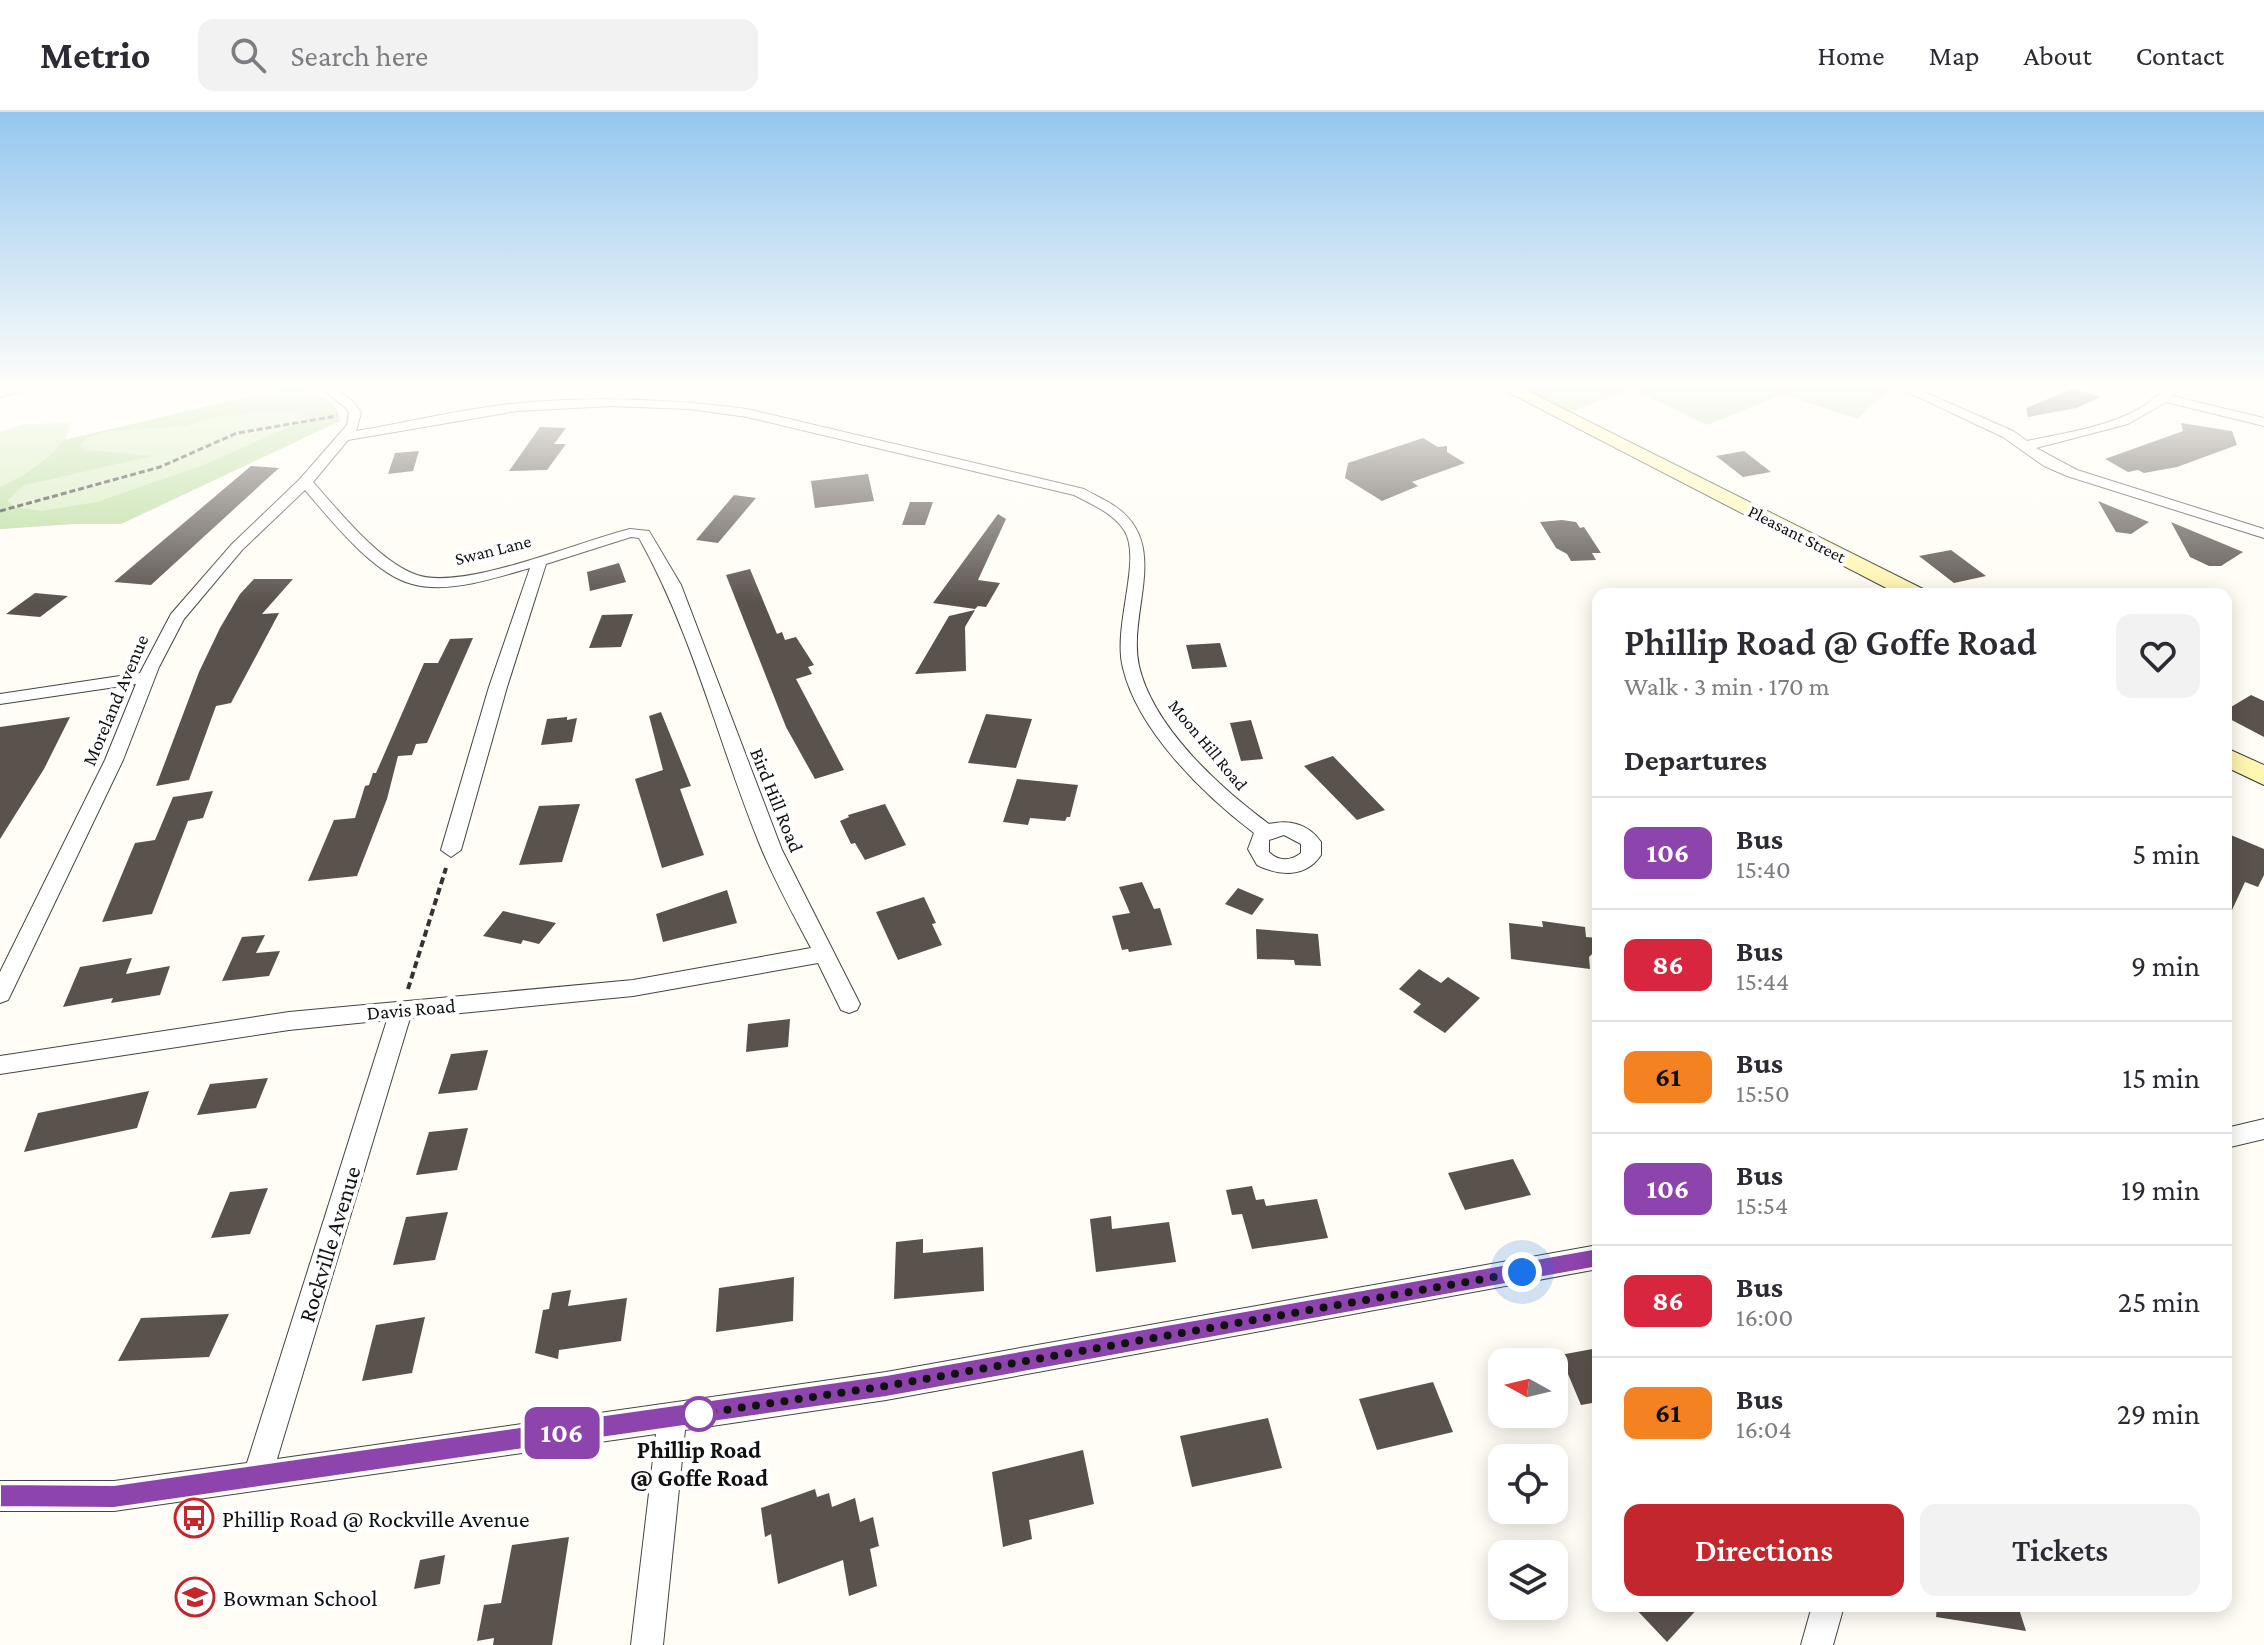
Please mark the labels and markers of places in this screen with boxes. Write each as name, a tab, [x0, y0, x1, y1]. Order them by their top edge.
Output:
marker: Phillip Road @ Goffe Road	[682, 1397, 716, 1431]
place label: Phillip Road @ Goffe Road	[630, 1436, 768, 1491]
bus stop icon: Phillip Road @ Rockville Avenue	[173, 1497, 215, 1539]
place label: Phillip Road @ Rockville Avenue	[222, 1505, 530, 1532]
school or university icon: Bowman School	[174, 1576, 216, 1618]
place label: Bowman School	[223, 1584, 378, 1611]

